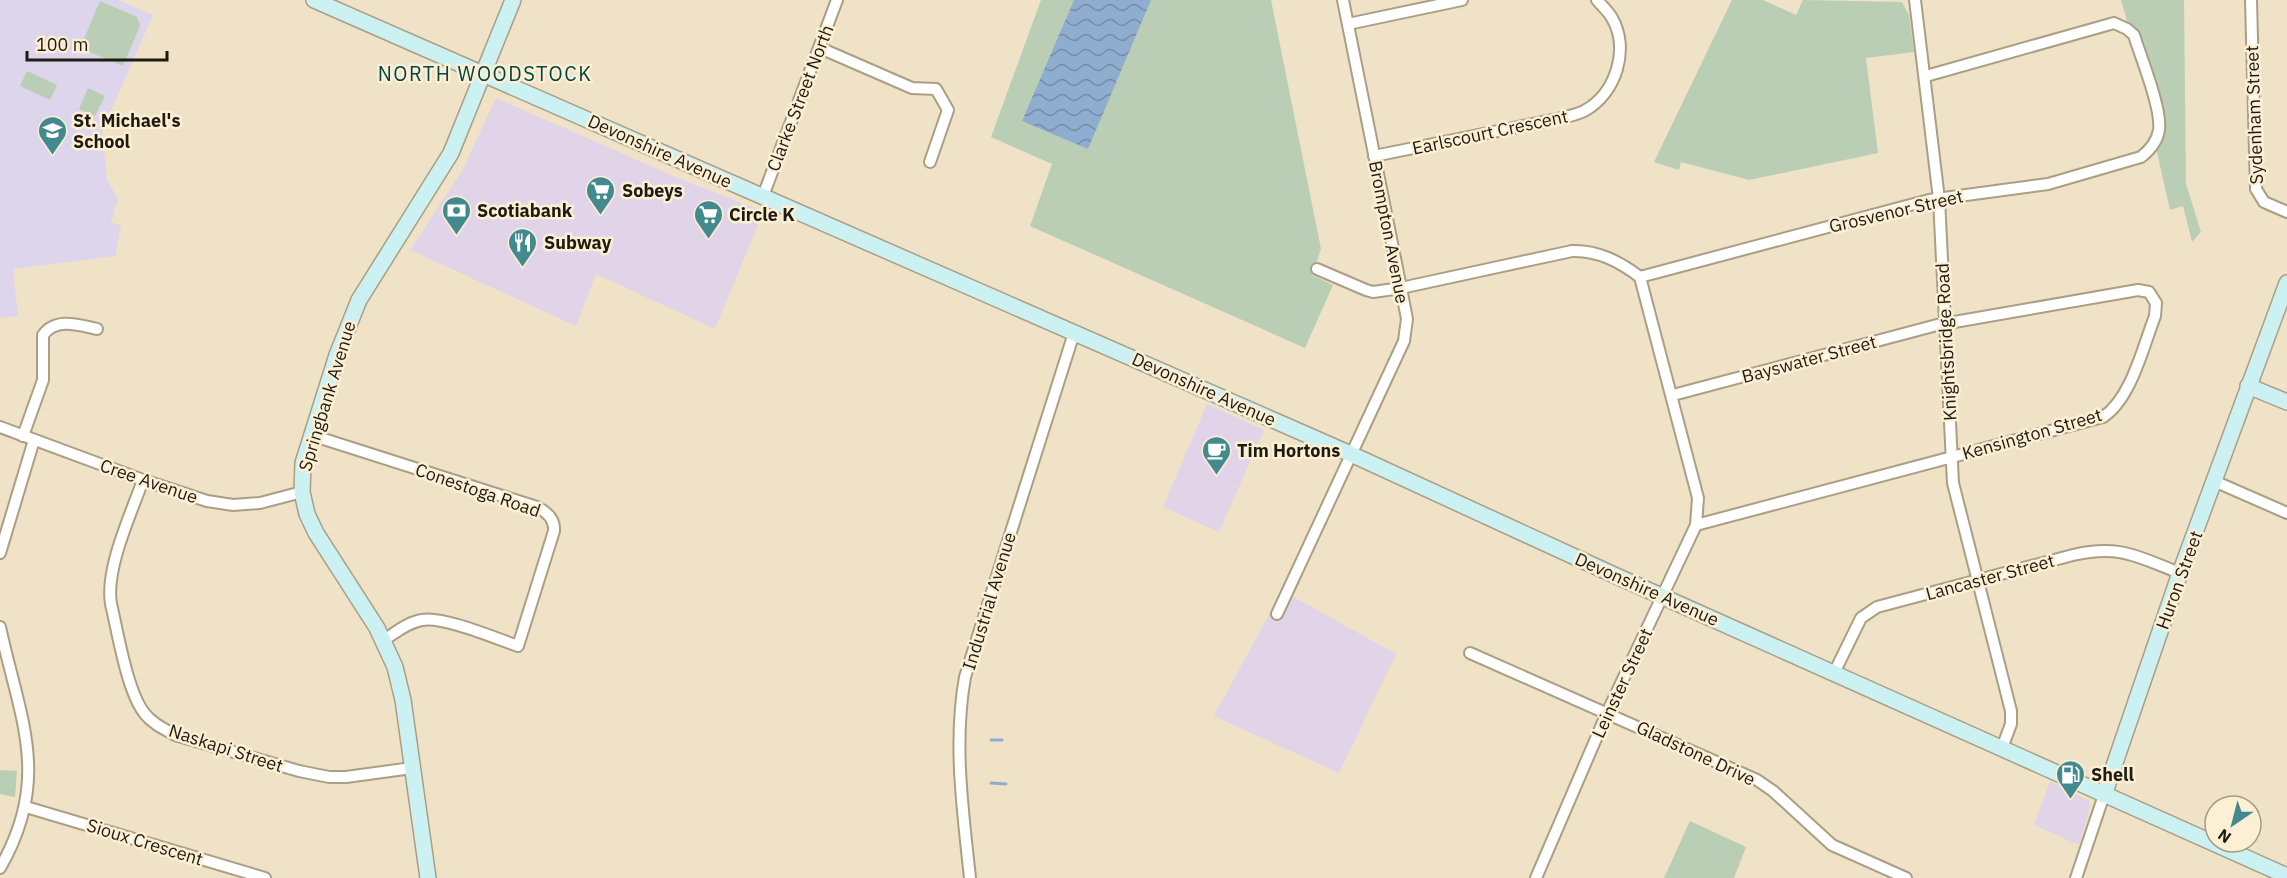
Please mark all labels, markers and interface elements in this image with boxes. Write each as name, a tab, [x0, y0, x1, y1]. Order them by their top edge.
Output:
street label: Clarke Street North	[761, 21, 839, 175]
scale bar	[27, 24, 166, 62]
text: 100 m	[36, 33, 88, 56]
street label: Sydenham Street	[2240, 45, 2268, 185]
district label: NORTH WOODSTOCK	[378, 60, 592, 87]
street label: Earlscourt Crescent	[1410, 104, 1570, 160]
place label: St. Michael's School	[73, 109, 181, 153]
street label: Devonshire Avenue	[584, 109, 736, 193]
school or university icon: St. Michael's School	[36, 114, 68, 156]
street label: Brompton Avenue	[1364, 158, 1414, 306]
supermarket icon: Sobeys	[585, 174, 617, 216]
place label: Sobeys	[622, 179, 683, 202]
street label: Grosvenor Street	[1827, 184, 1965, 238]
bank icon: Scotiabank	[440, 194, 472, 236]
supermarket icon: Circle K	[692, 198, 724, 240]
place label: Scotiabank	[477, 199, 573, 222]
place label: Circle K	[729, 203, 795, 226]
restaurant icon: Subway	[507, 226, 539, 268]
place label: Subway	[544, 231, 612, 254]
street label: Knightsbridge Road	[1930, 263, 1962, 421]
street label: Springbank Avenue	[293, 318, 361, 474]
street label: Bayswater Street	[1739, 330, 1879, 388]
street label: Devonshire Avenue	[1128, 347, 1280, 431]
street label: Kensington Street	[1960, 403, 2104, 465]
cafe icon: Tim Hortons	[1200, 434, 1232, 476]
place label: Tim Hortons	[1237, 439, 1340, 462]
street label: Cree Avenue	[97, 454, 201, 508]
street label: Conestoga Road	[412, 458, 544, 522]
street label: Huron Street	[2151, 527, 2207, 633]
street label: Industrial Avenue	[957, 529, 1021, 673]
street label: Devonshire Avenue	[1571, 547, 1723, 631]
street label: Lancaster Street	[1923, 549, 2057, 605]
street label: Leinster Street	[1587, 624, 1657, 742]
street label: Gladstone Drive	[1633, 715, 1759, 791]
street label: Naskapi Street	[166, 719, 286, 777]
fuel station icon: Shell	[2054, 758, 2086, 800]
place label: Shell	[2091, 763, 2134, 786]
north arrow	[2203, 794, 2263, 854]
street label: Sioux Crescent	[84, 813, 206, 871]
text: N	[2214, 825, 2235, 848]

